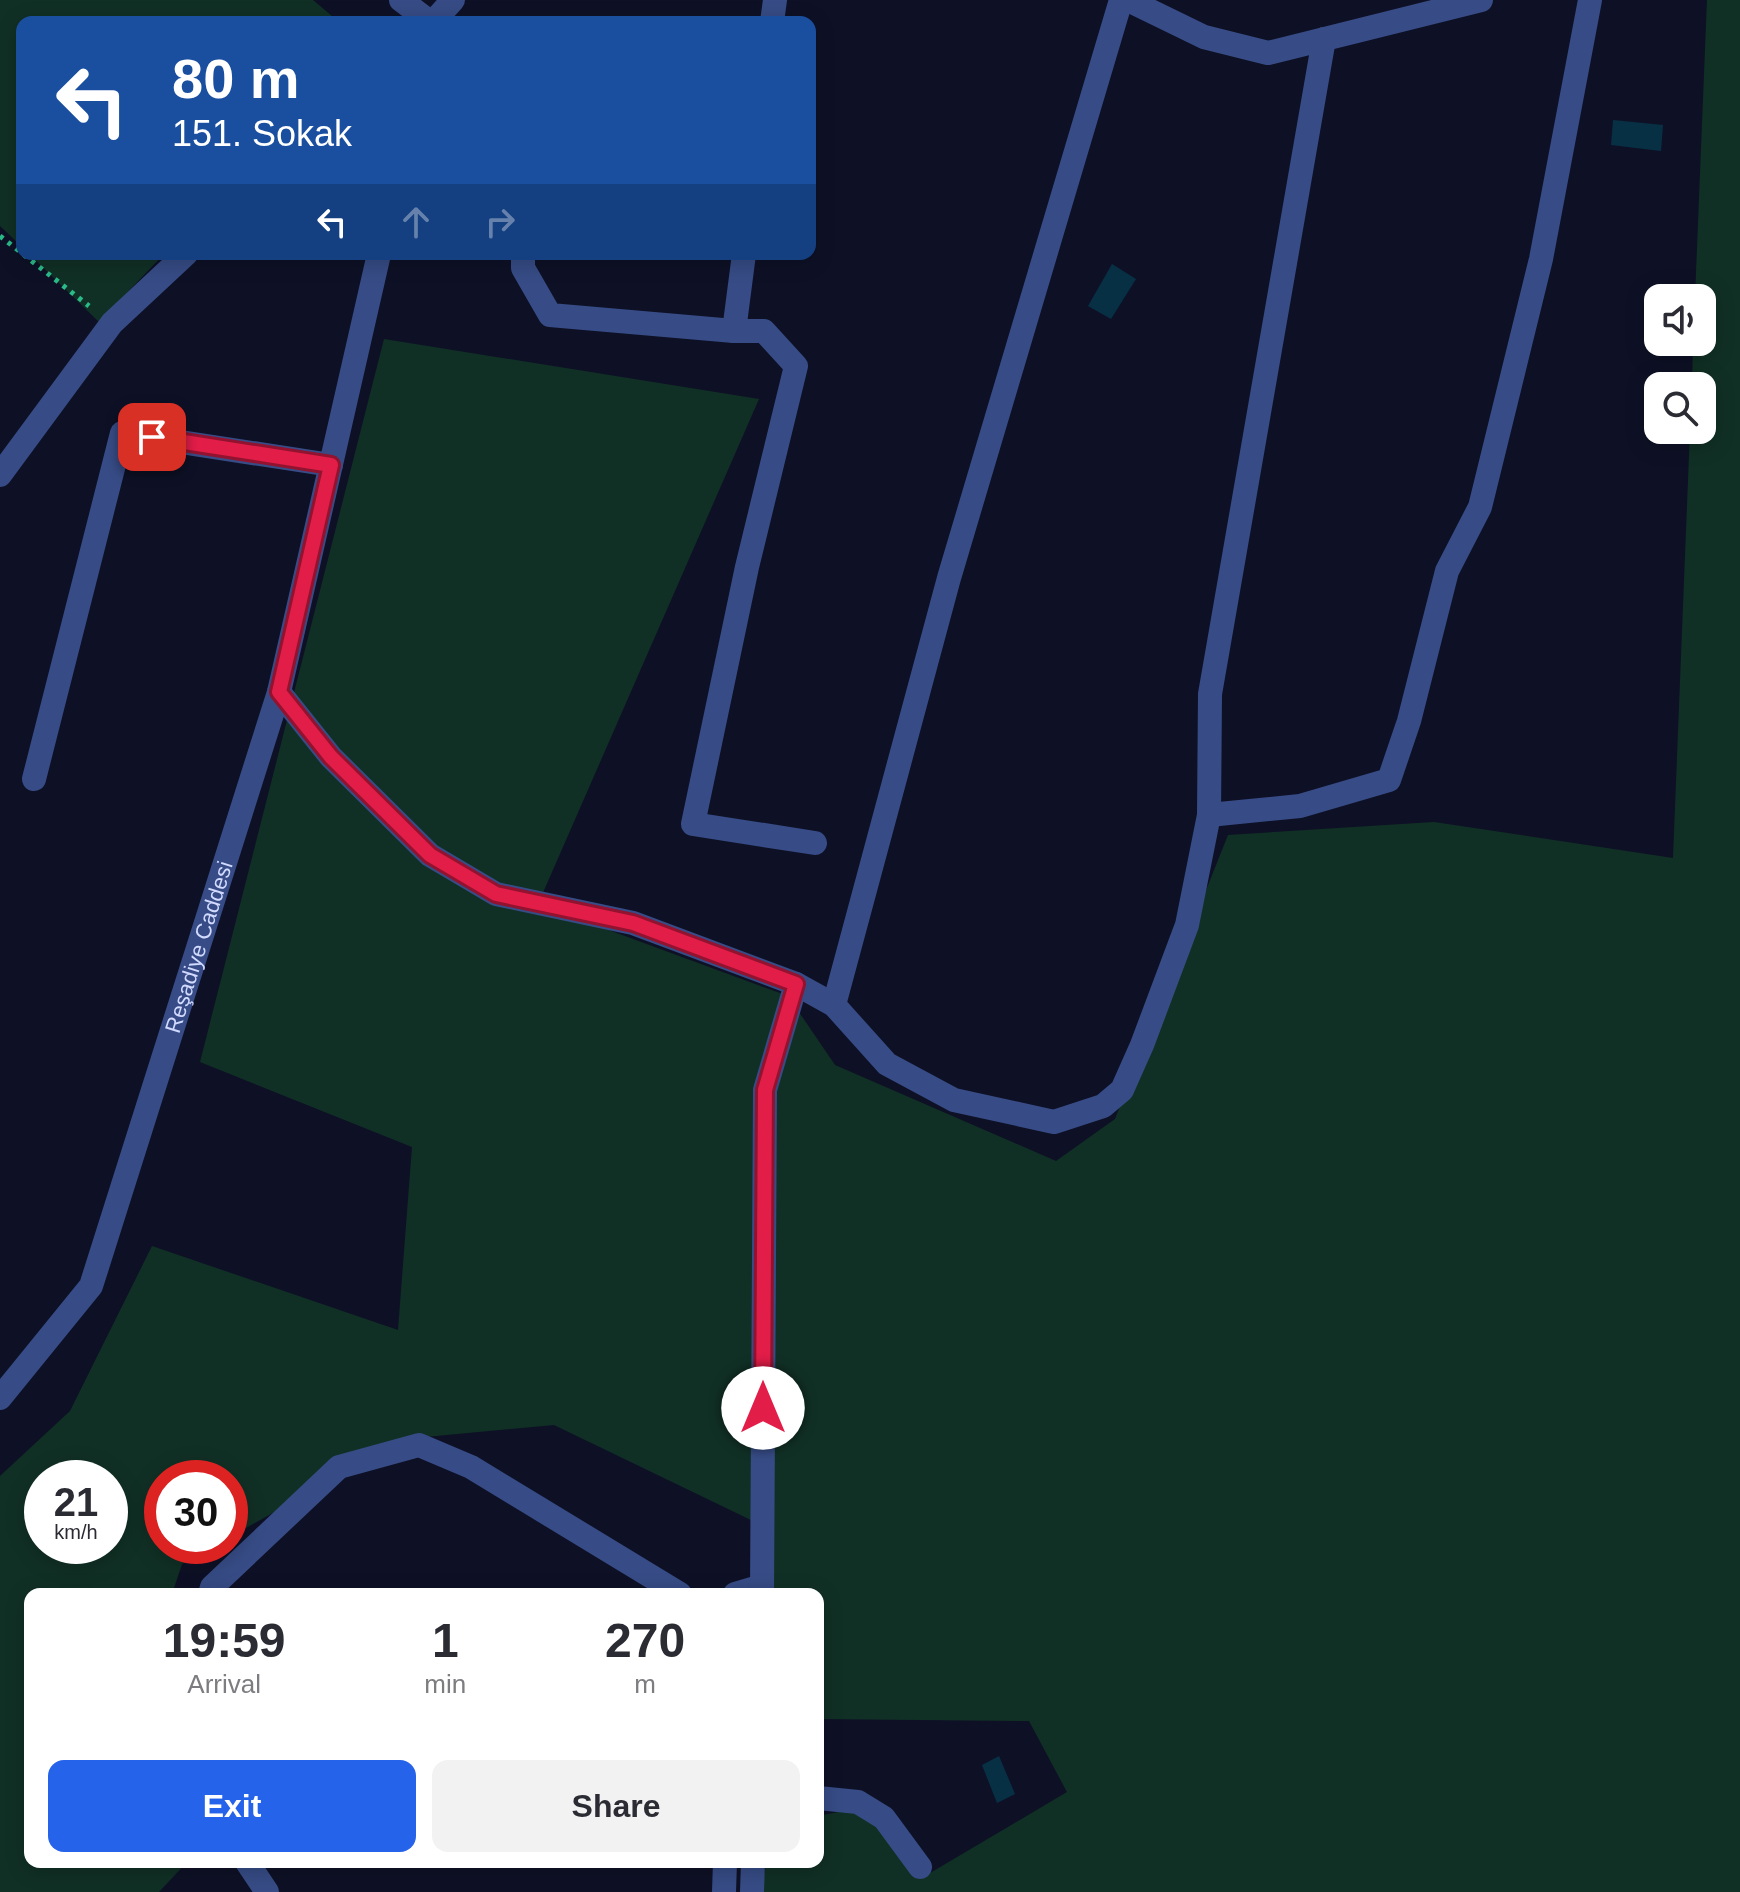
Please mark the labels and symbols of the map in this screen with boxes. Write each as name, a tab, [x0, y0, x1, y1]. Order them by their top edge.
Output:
pin	[118, 403, 186, 471]
street label: Reşadiye Caddesi	[160, 858, 238, 1036]
position arrow	[721, 1366, 805, 1450]
speed limit sign: 30	[144, 1460, 248, 1564]

